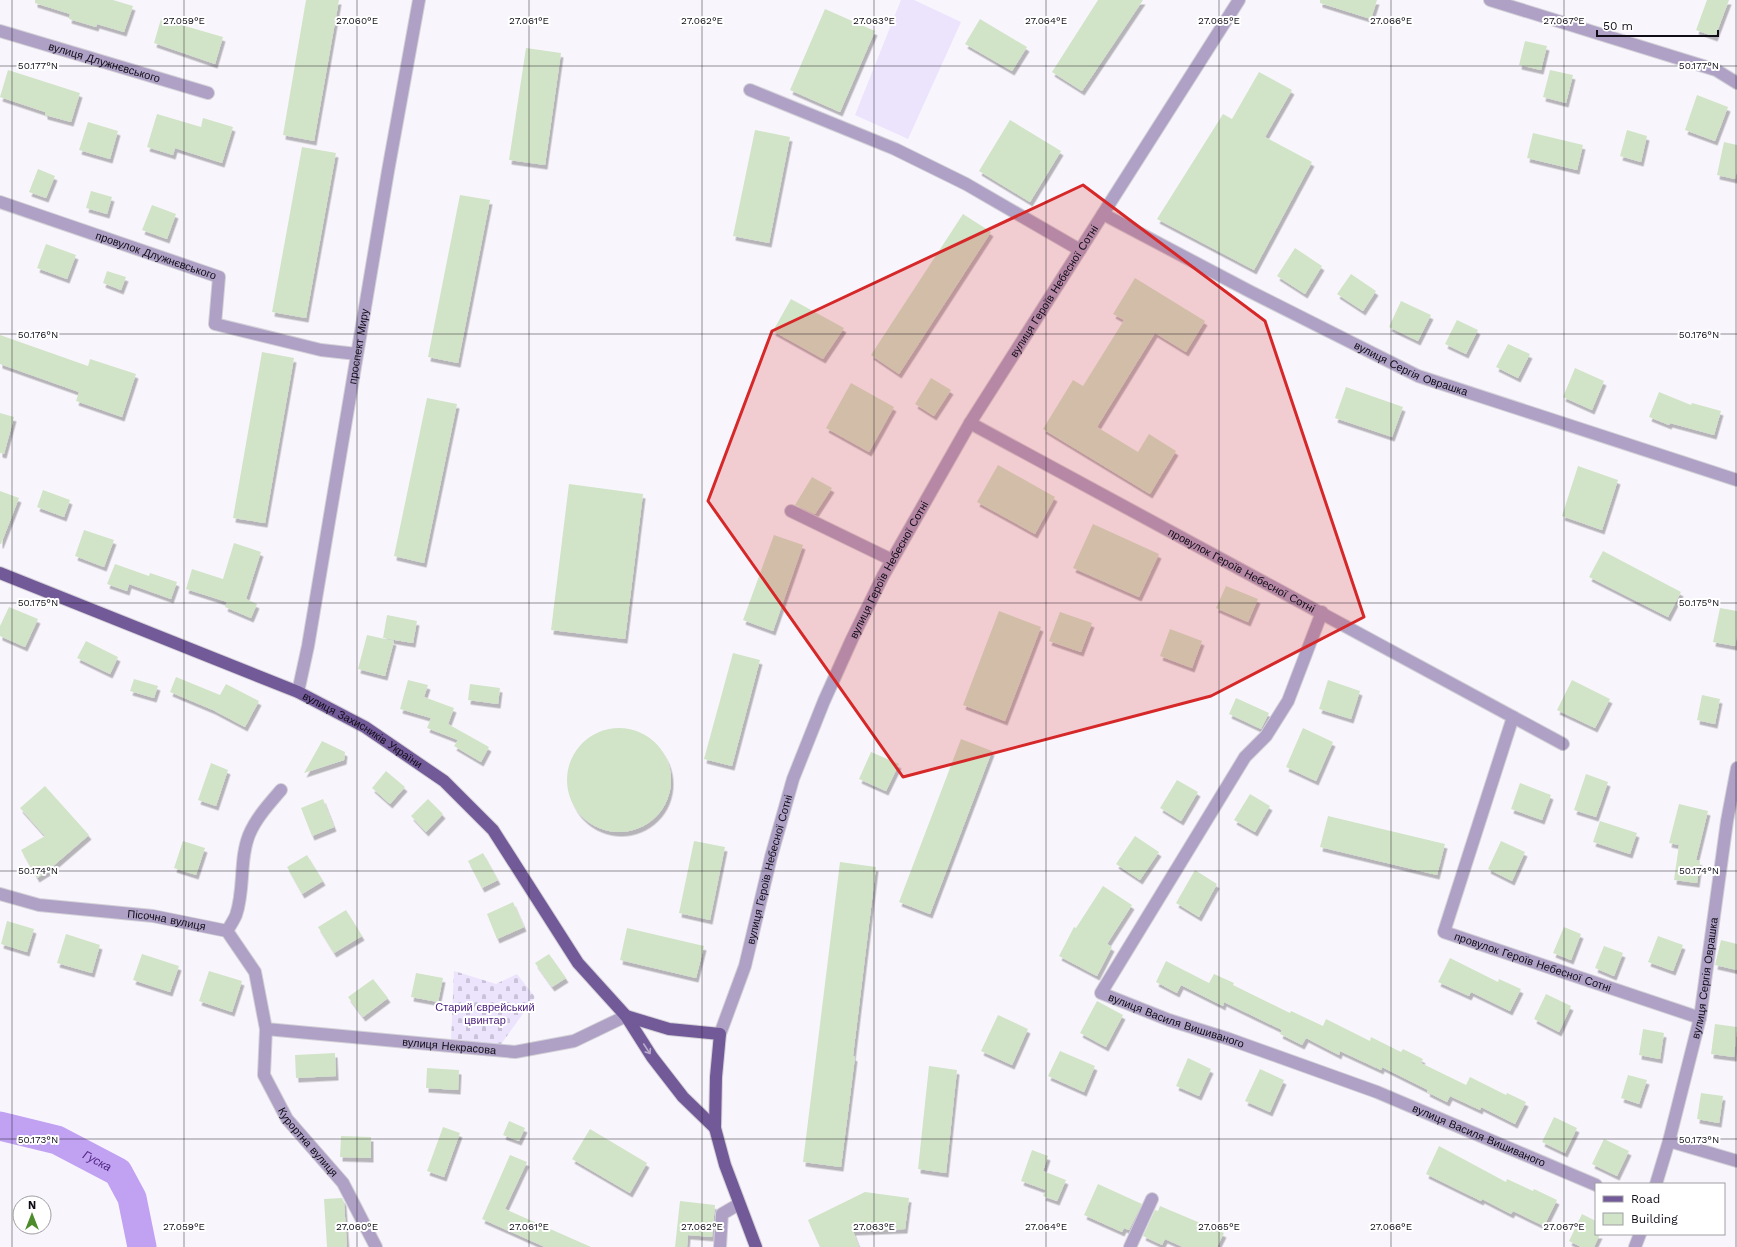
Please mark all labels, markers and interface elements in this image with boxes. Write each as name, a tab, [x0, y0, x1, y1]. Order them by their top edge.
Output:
scale bar	[1597, 12, 1718, 38]
text: 27.059°E	[163, 15, 205, 26]
text: 27.060°E	[336, 15, 378, 26]
text: 27.061°E	[509, 15, 549, 26]
text: 27.062°E	[681, 15, 723, 26]
text: 27.063°E	[853, 15, 895, 26]
text: 27.064°E	[1025, 15, 1067, 26]
text: 27.065°E	[1198, 15, 1240, 26]
text: 27.066°E	[1370, 15, 1412, 26]
text: 27.067°E	[1543, 15, 1585, 26]
text: 50 m	[1603, 19, 1633, 33]
street label: вулиця Длужнєвського	[47, 40, 162, 85]
text: 50.177°N	[18, 60, 58, 71]
text: 50.177°N	[1679, 60, 1719, 71]
street label: вулиця Героїв Небесної Сотні	[1007, 223, 1101, 360]
street label: провулок Длужнєвського	[94, 229, 218, 283]
street label: проспект Миру	[346, 307, 372, 385]
text: 50.176°N	[18, 329, 58, 340]
text: 50.176°N	[1679, 329, 1719, 340]
street label: вулиця Сергія Оврашка	[1352, 339, 1470, 399]
street label: вулиця Героїв Небесної Сотні	[847, 499, 931, 641]
street label: провулок Героїв Небесної Сотні	[1166, 526, 1317, 616]
text: 50.175°N	[18, 597, 58, 608]
text: 50.175°N	[1679, 597, 1719, 608]
street label: вулиця Захисників України	[300, 690, 425, 771]
street label: вулиця Героїв Небесної Сотні	[744, 793, 795, 946]
text: 50.174°N	[18, 865, 58, 876]
text: 50.174°N	[1679, 865, 1719, 876]
street label: Пісочна вулиця	[127, 908, 207, 934]
street label: вулиця Сергія Оврашка	[1689, 916, 1721, 1040]
street label: провулок Героїв Небесної Сотні	[1452, 930, 1613, 995]
street label: вулиця Василя Вишиваного	[1106, 991, 1246, 1051]
park label: Старий єврейський цвинтар	[435, 1001, 535, 1027]
street label: вулиця Некрасова	[402, 1036, 498, 1057]
one-way arrow	[643, 1043, 651, 1054]
street label: вулиця Василя Вишиваного	[1410, 1102, 1547, 1170]
street label: Курортна вулиця	[275, 1105, 341, 1180]
text: 50.173°N	[18, 1134, 58, 1145]
text: 50.173°N	[1679, 1134, 1719, 1145]
water label: Гуска	[80, 1148, 114, 1174]
legend	[1595, 1183, 1725, 1235]
text: Road	[1631, 1192, 1660, 1206]
north arrow	[12, 1195, 52, 1235]
text: N	[28, 1199, 36, 1212]
text: Building	[1631, 1212, 1678, 1226]
text: 27.059°E	[163, 1221, 205, 1232]
text: 27.060°E	[336, 1221, 378, 1232]
text: 27.061°E	[509, 1221, 549, 1232]
text: 27.062°E	[681, 1221, 723, 1232]
text: 27.063°E	[853, 1221, 895, 1232]
text: 27.064°E	[1025, 1221, 1067, 1232]
text: 27.065°E	[1198, 1221, 1240, 1232]
text: 27.066°E	[1370, 1221, 1412, 1232]
text: 27.067°E	[1543, 1221, 1585, 1232]

